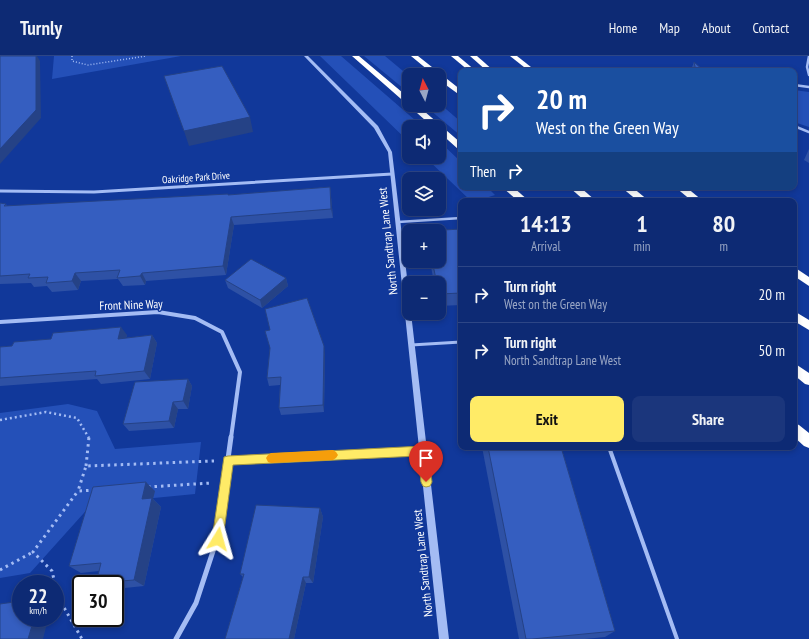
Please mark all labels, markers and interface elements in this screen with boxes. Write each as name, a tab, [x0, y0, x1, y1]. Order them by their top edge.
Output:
text: Turnly	[20, 16, 62, 40]
text: Home	[609, 19, 637, 37]
text: Map	[659, 19, 680, 37]
text: About	[702, 19, 731, 37]
text: Contact	[753, 19, 789, 37]
north arrow	[402, 68, 446, 112]
map controls	[402, 68, 446, 320]
text: 20 m	[536, 80, 587, 117]
icon: right	[470, 84, 522, 136]
text: West on the Green Way	[536, 116, 679, 139]
button: sound	[402, 120, 446, 164]
icon: right	[504, 160, 526, 182]
text: Then	[470, 162, 496, 181]
street label: Oakridge Park Drive	[162, 169, 230, 186]
button: layers	[402, 172, 446, 216]
street label: North Sandtrap Lane West	[374, 186, 401, 296]
text: 14:13	[520, 208, 572, 239]
text: 1	[636, 208, 648, 239]
text: 80	[712, 208, 735, 239]
button: +	[402, 224, 446, 268]
text: Arrival	[531, 238, 560, 255]
text: min	[633, 238, 650, 255]
text: m	[720, 238, 728, 255]
button: −	[402, 276, 446, 320]
text: Turn right	[504, 277, 556, 296]
icon: right	[470, 284, 492, 306]
text: 20 m	[759, 285, 785, 304]
street label: Front Nine Way	[99, 296, 163, 313]
text: West on the Green Way	[504, 296, 607, 313]
text: Turn right	[504, 333, 556, 352]
icon: right	[470, 340, 492, 362]
text: 50 m	[759, 341, 785, 360]
text: North Sandtrap Lane West	[504, 352, 621, 369]
button: Exit	[470, 396, 624, 442]
button: Share	[632, 396, 785, 442]
pin	[409, 441, 443, 482]
icon: arrive	[415, 447, 437, 469]
street label: North Sandtrap Lane West	[409, 508, 436, 618]
position arrow	[197, 518, 239, 560]
speed limit sign: 30	[72, 575, 124, 627]
text: 22	[28, 583, 48, 609]
text: km/h	[29, 604, 47, 617]

